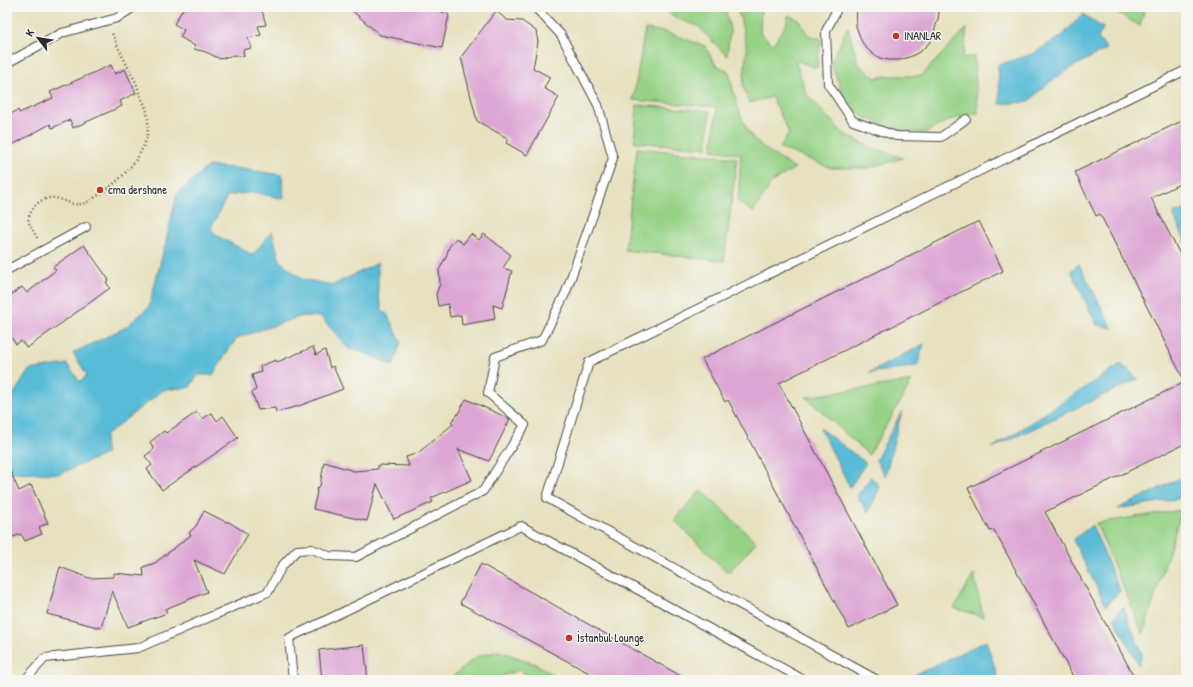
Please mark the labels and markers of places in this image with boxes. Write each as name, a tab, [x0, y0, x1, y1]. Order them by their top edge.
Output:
place label: INANLAR	[904, 27, 942, 44]
marker: INANLAR	[891, 31, 901, 41]
place label: cma dershane	[108, 181, 167, 198]
marker: cma dershane	[95, 185, 105, 195]
place label: İstanbul Lounge	[577, 629, 644, 646]
marker: İstanbul Lounge	[564, 633, 574, 643]

